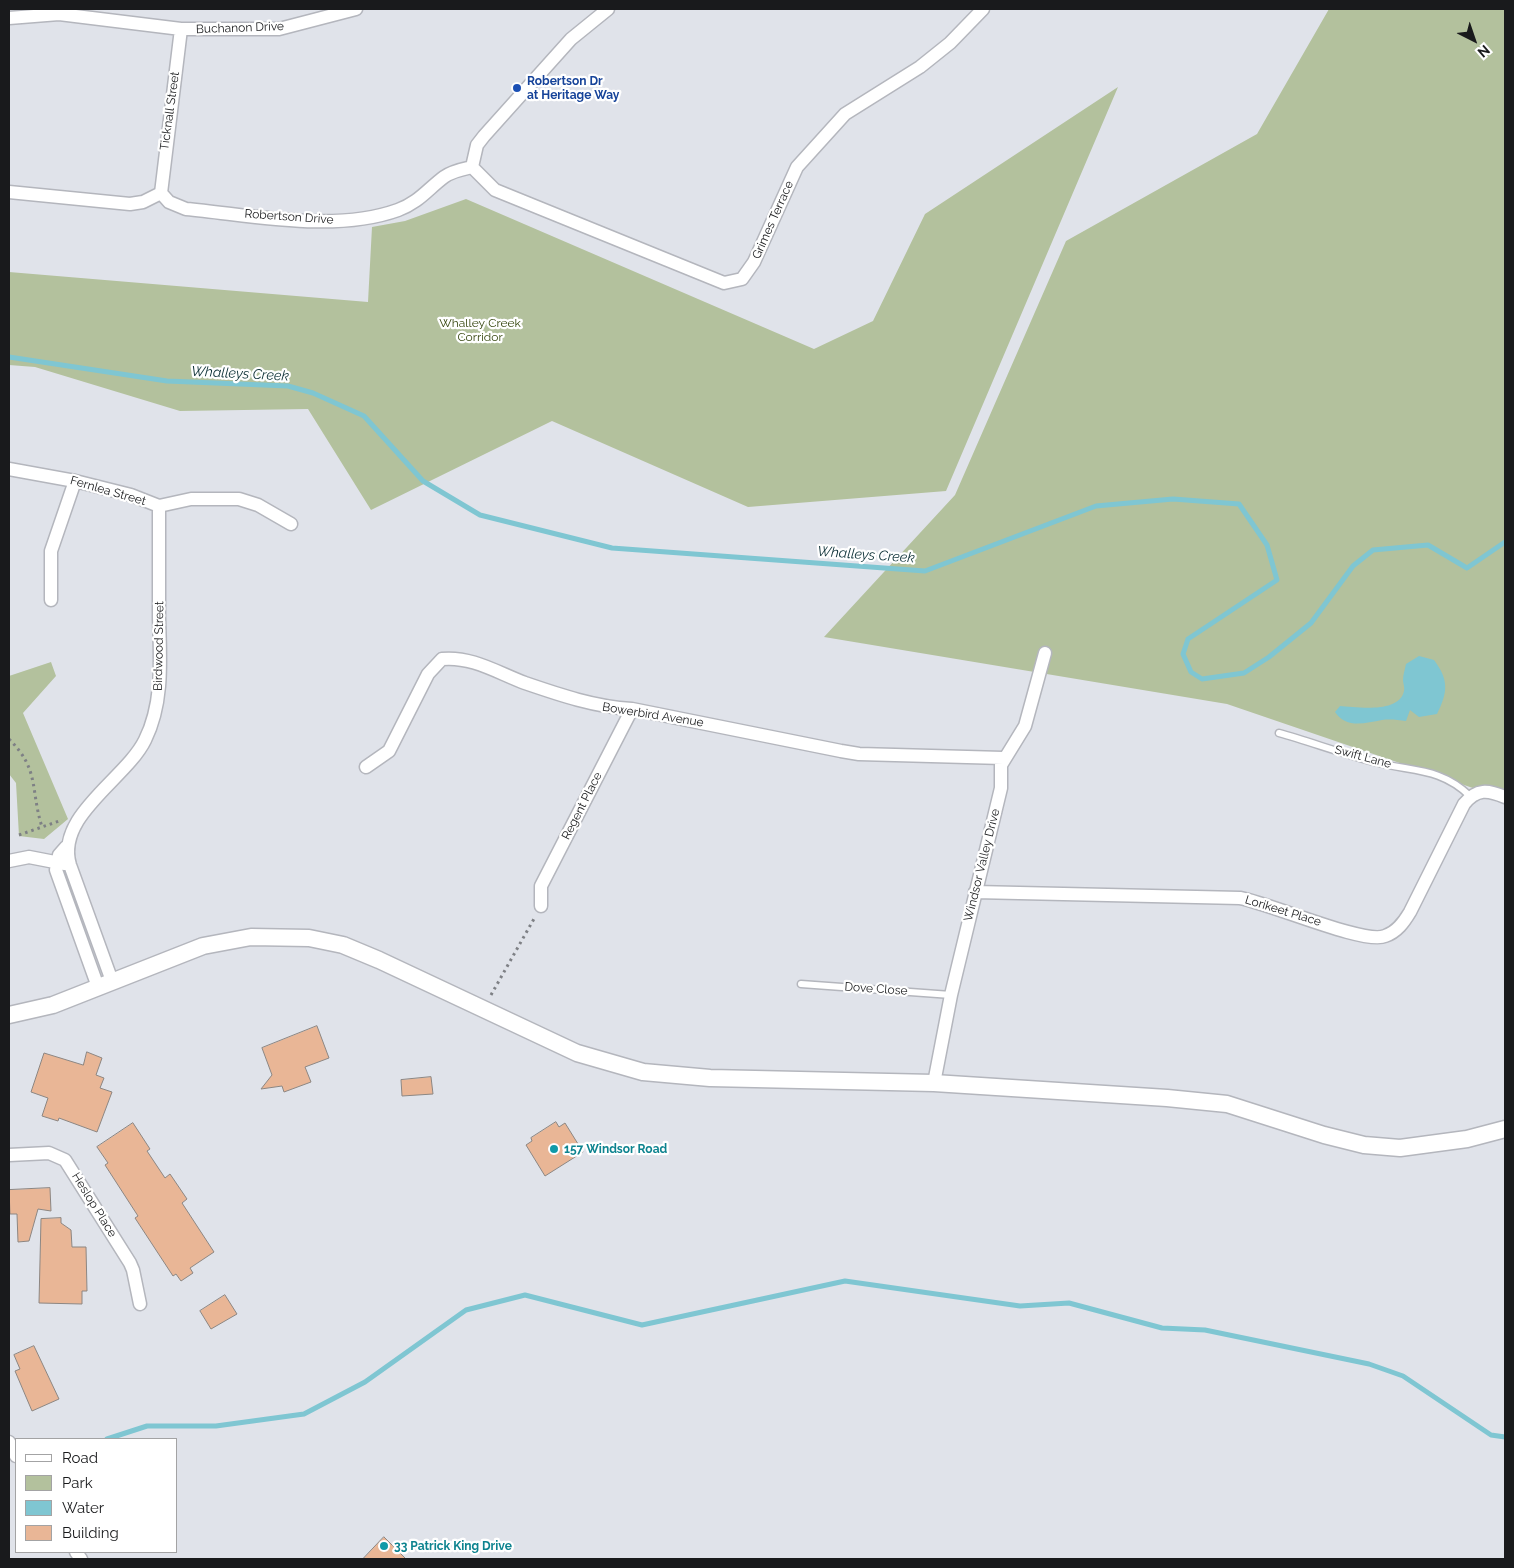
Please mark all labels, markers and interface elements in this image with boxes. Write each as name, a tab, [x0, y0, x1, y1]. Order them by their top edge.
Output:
north arrow	[1449, 15, 1499, 65]
street label: Buchanon Drive	[196, 19, 284, 37]
text: N	[1475, 42, 1493, 61]
street label: Ticknall Street	[157, 71, 183, 151]
place label: Robertson Dr at Heritage Way	[527, 74, 619, 102]
marker: Robertson Dr at Heritage Way	[511, 82, 523, 94]
street label: Grimes Terrace	[749, 179, 797, 261]
street label: Robertson Drive	[244, 207, 334, 227]
park label: Whalley Creek Corridor	[439, 316, 521, 344]
water label: Whalleys Creek	[191, 363, 289, 385]
street label: Fernlea Street	[68, 473, 148, 509]
water label: Whalleys Creek	[817, 543, 915, 567]
street label: Birdwood Street	[151, 601, 167, 691]
street label: Bowerbird Avenue	[601, 700, 705, 730]
street label: Swift Lane	[1333, 743, 1393, 771]
street label: Regent Place	[559, 770, 605, 842]
street label: Windsor Valley Drive	[961, 807, 1003, 923]
street label: Lorikeet Place	[1243, 893, 1323, 929]
street label: Dove Close	[844, 980, 908, 998]
place label: 157 Windsor Road	[564, 1142, 667, 1156]
marker: 157 Windsor Road	[548, 1143, 560, 1155]
street label: Heslop Place	[68, 1170, 120, 1240]
legend	[15, 1438, 178, 1553]
text: Road	[62, 1449, 98, 1467]
text: Park	[62, 1474, 93, 1492]
text: Water	[62, 1499, 104, 1517]
text: Building	[62, 1524, 119, 1542]
place label: 33 Patrick King Drive	[394, 1539, 512, 1553]
marker: 33 Patrick King Drive	[378, 1540, 390, 1552]

